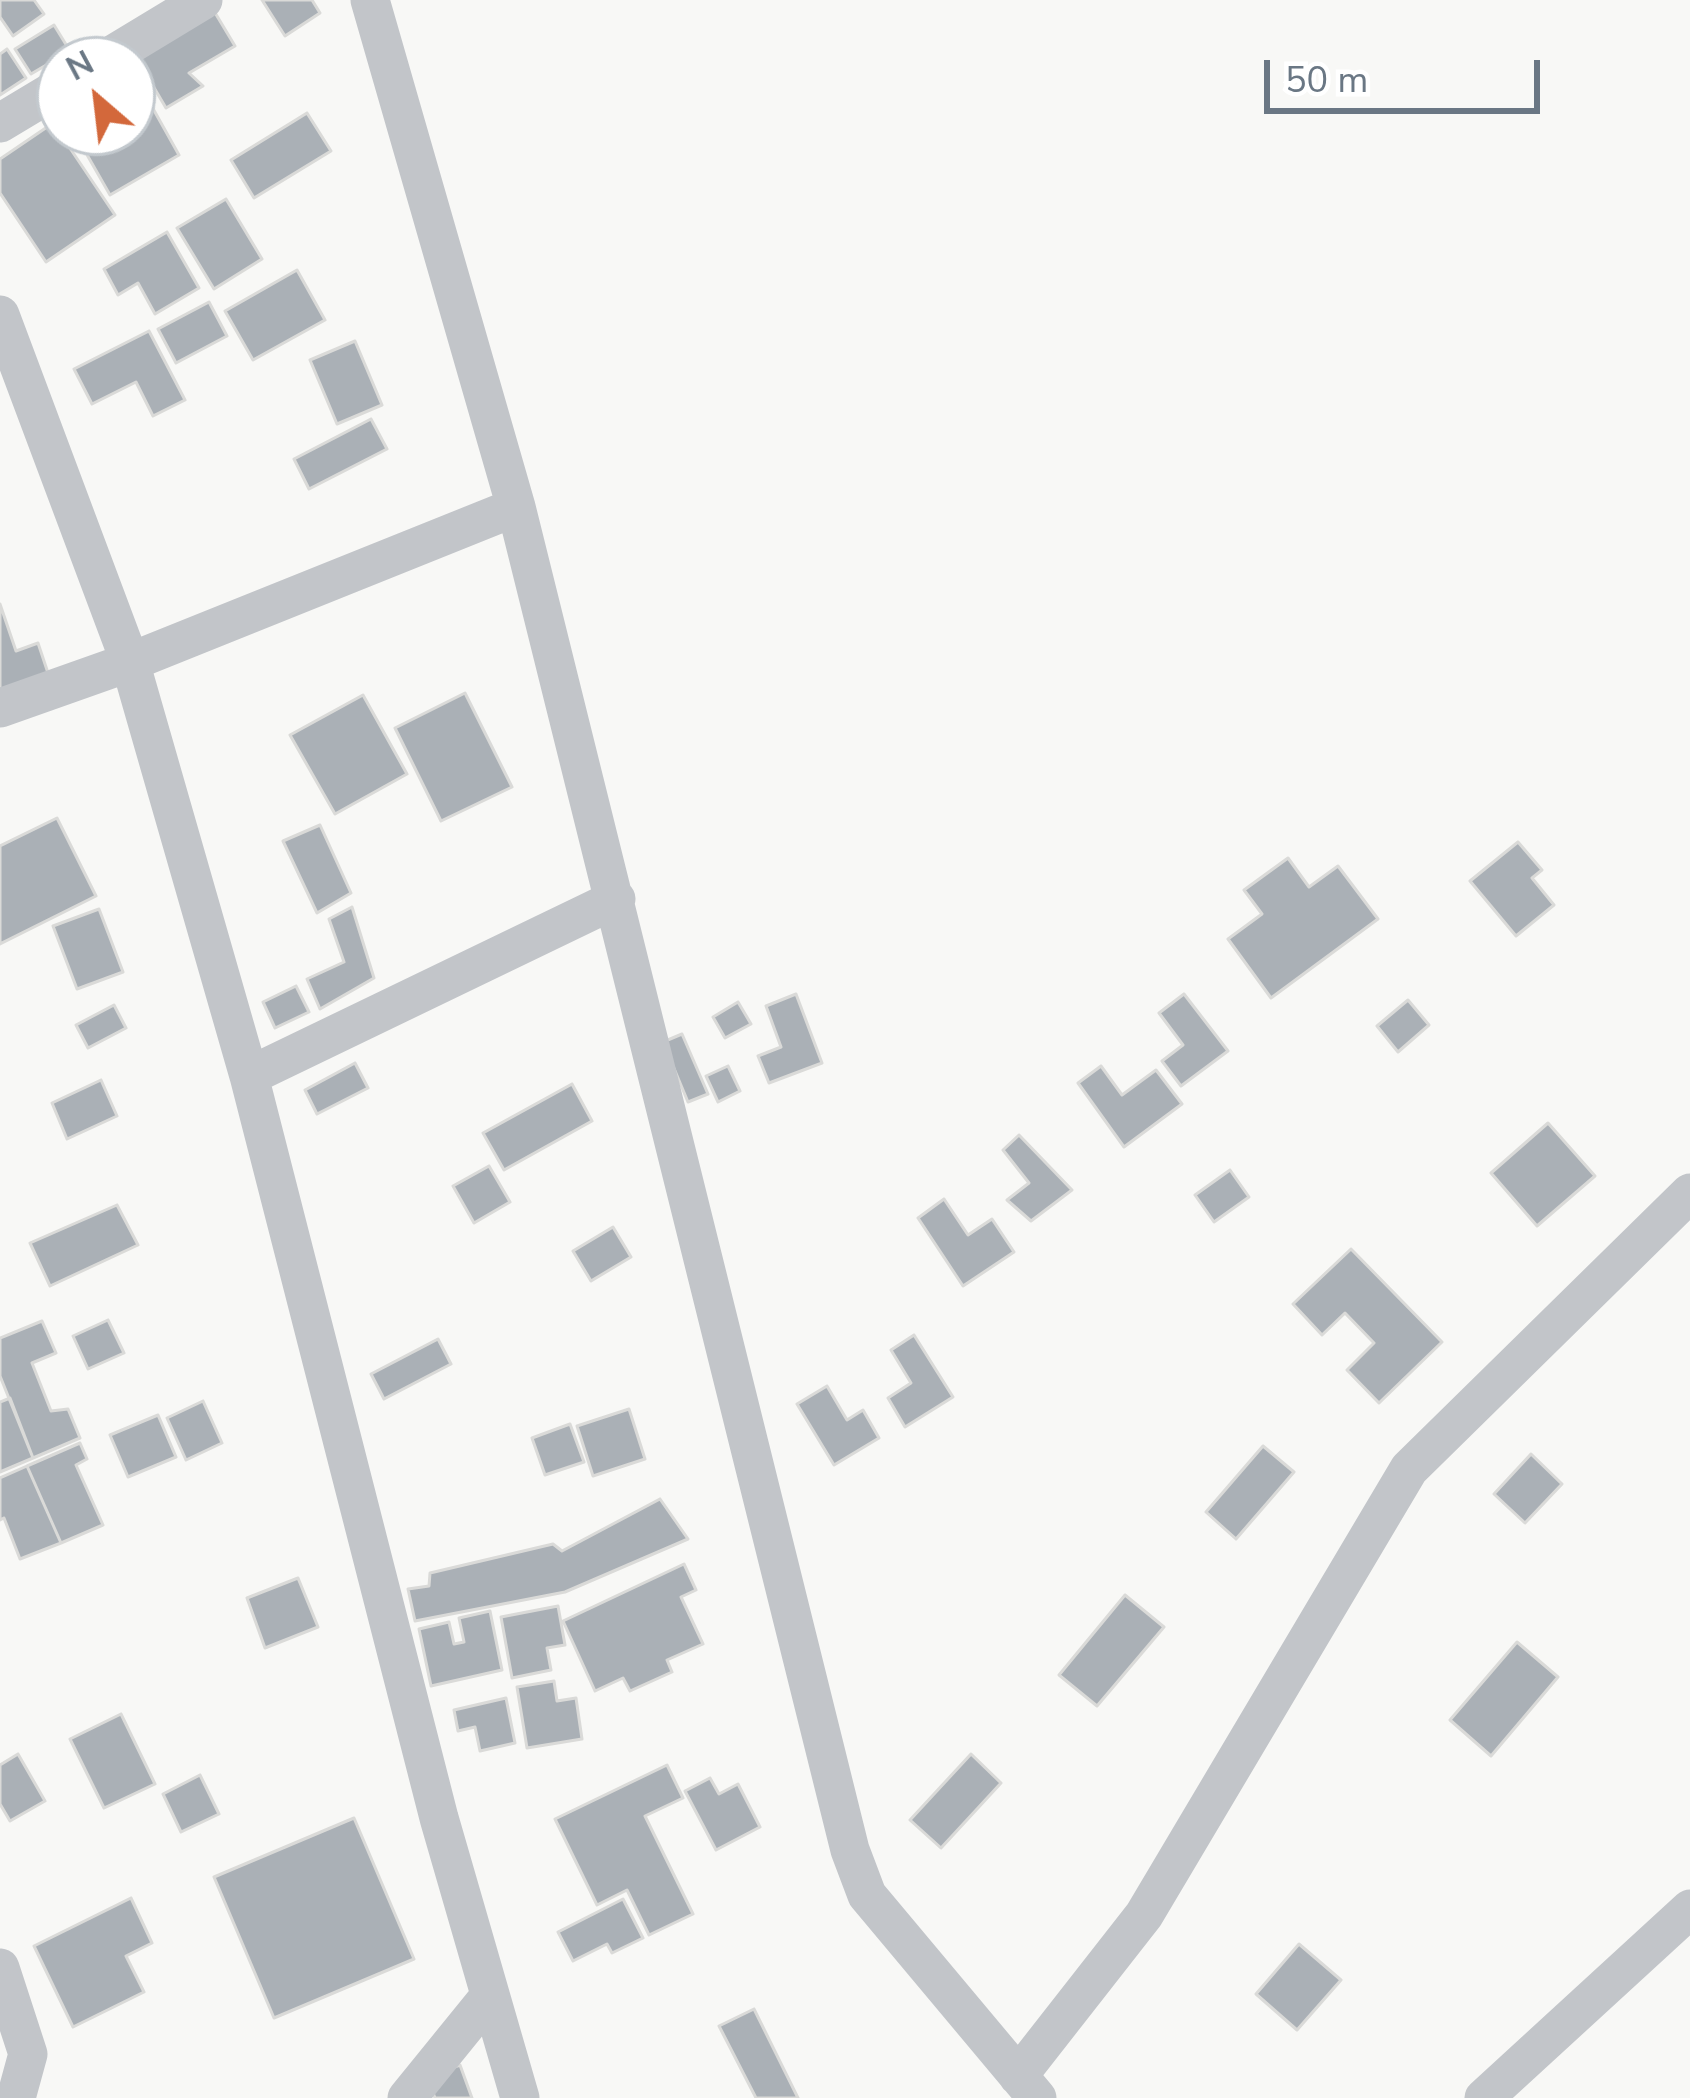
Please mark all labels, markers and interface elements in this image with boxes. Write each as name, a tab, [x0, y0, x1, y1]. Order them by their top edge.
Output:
north arrow	[36, 36, 156, 156]
scale bar	[1270, 36, 1546, 110]
text: N	[59, 41, 102, 92]
text: 50 m	[1285, 56, 1368, 105]

